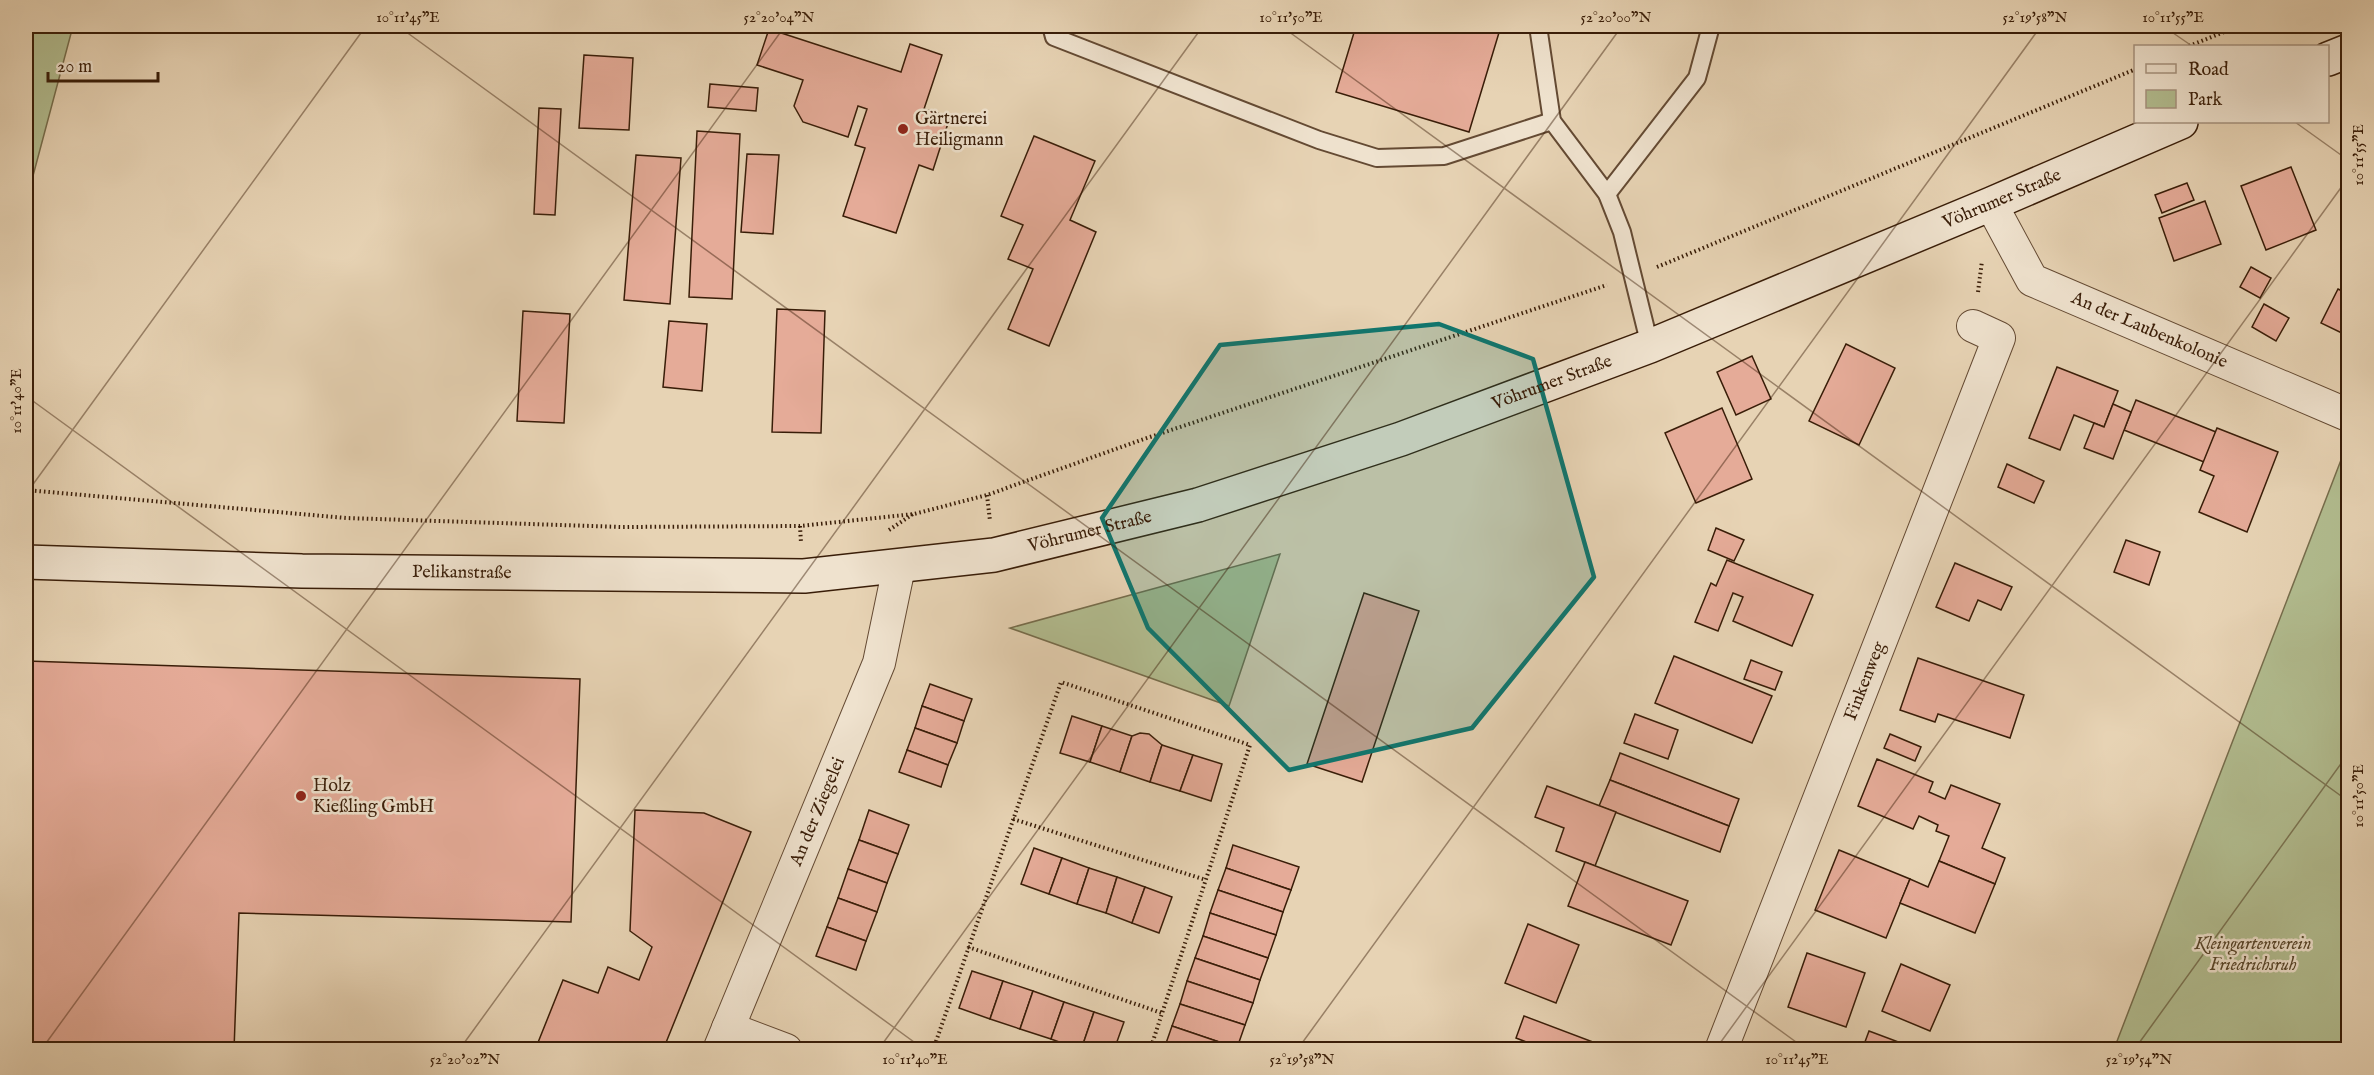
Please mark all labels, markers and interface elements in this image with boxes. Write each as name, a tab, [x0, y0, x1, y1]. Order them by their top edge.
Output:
text: 10°11'45"E	[376, 8, 440, 27]
text: 52°20'04"N	[744, 8, 814, 27]
text: 10°11'50"E	[1259, 8, 1323, 27]
text: 52°20'00"N	[1581, 8, 1651, 27]
text: 52°19'58"N	[2002, 8, 2068, 27]
text: 10°11'55"E	[2142, 8, 2204, 27]
scale bar	[48, 45, 158, 83]
legend	[2134, 45, 2329, 123]
text: 20 m	[57, 56, 92, 79]
text: Road	[2188, 59, 2229, 82]
text: Park	[2188, 89, 2223, 112]
place label: Gärtnerei Heiligmann	[915, 108, 1004, 152]
marker: Gärtnerei Heiligmann	[896, 122, 910, 136]
text: 10°11'55"E	[2349, 124, 2368, 186]
street label: Vöhrumer Straße	[1938, 164, 2065, 235]
street label: An der Laubenkolonie	[2067, 286, 2231, 374]
street label: Vöhrumer Straße	[1488, 350, 1615, 416]
text: 10°11'40"E	[7, 368, 26, 434]
street label: Vöhrumer Straße	[1025, 505, 1154, 558]
street label: Pelikanstraße	[412, 561, 512, 585]
street label: Finkenweg	[1839, 638, 1891, 724]
street label: An der Ziegelei	[784, 754, 850, 870]
text: 10°11'50"E	[2349, 764, 2368, 828]
place label: Holz Kießling GmbH	[313, 775, 434, 819]
marker: Holz Kießling GmbH	[294, 789, 308, 803]
park label: Kleingartenverein Friedrichsruh	[2194, 933, 2311, 977]
text: 52°20'02"N	[430, 1050, 500, 1069]
text: 10°11'40"E	[882, 1050, 948, 1069]
text: 52°19'58"N	[1269, 1050, 1335, 1069]
text: 10°11'45"E	[1765, 1050, 1829, 1069]
text: 52°19'54"N	[2106, 1050, 2172, 1069]

